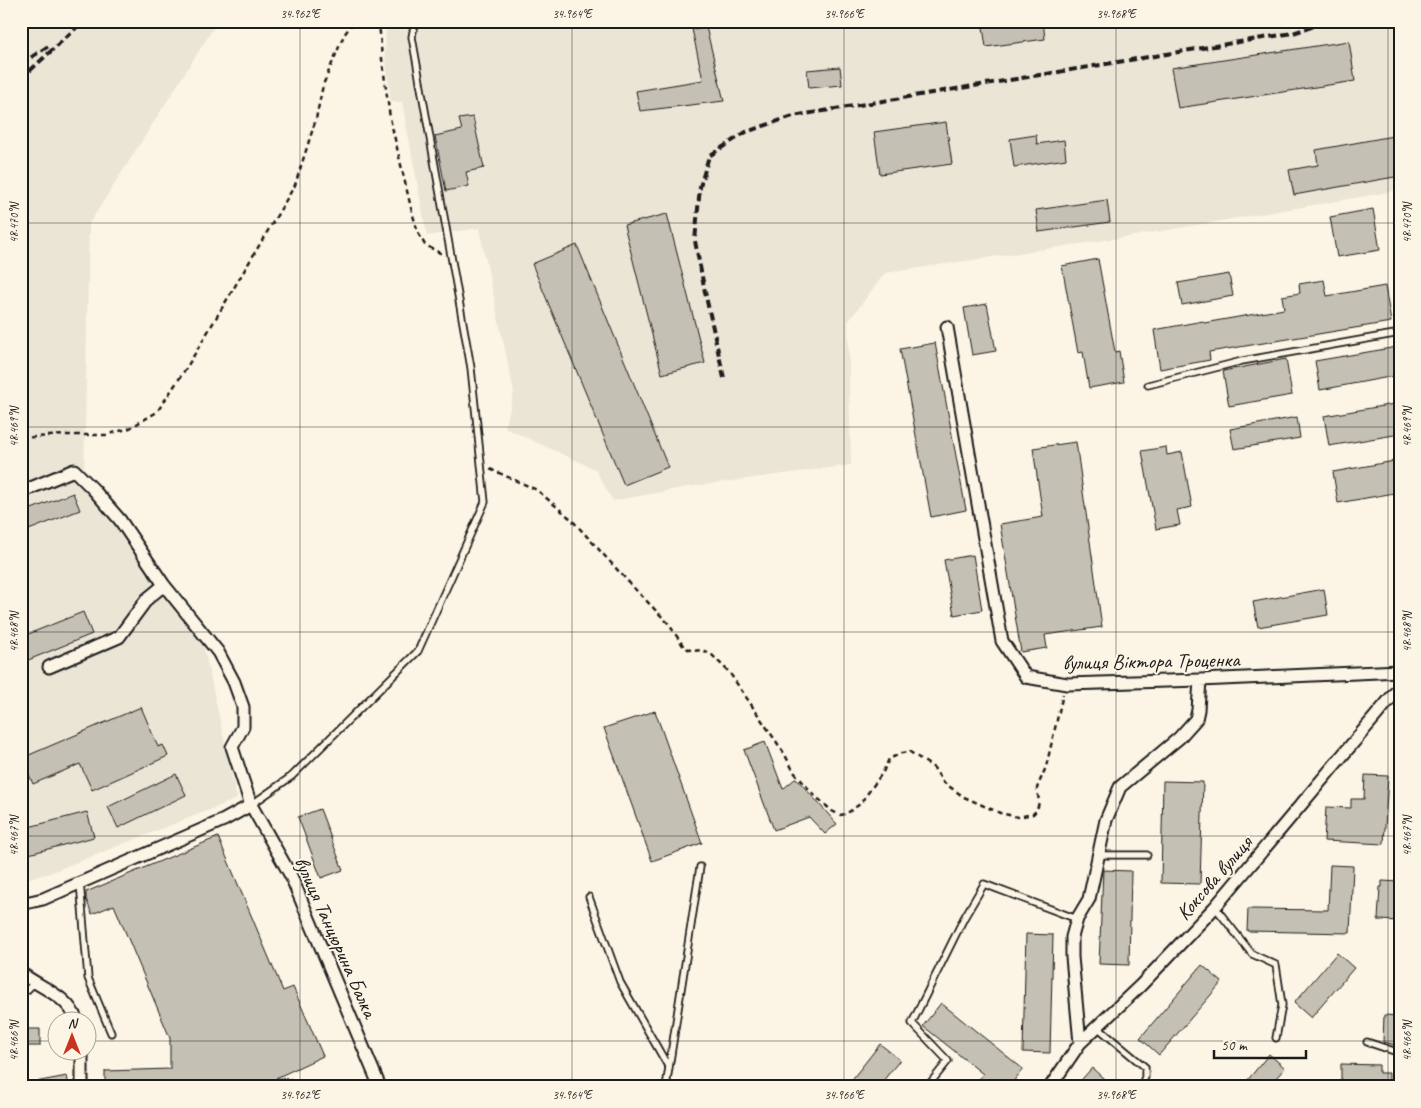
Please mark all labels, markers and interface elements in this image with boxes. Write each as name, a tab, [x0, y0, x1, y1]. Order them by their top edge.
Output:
text: 34.962°E	[280, 6, 321, 22]
text: 34.964°E	[552, 6, 593, 22]
text: 34.966°E	[824, 6, 865, 22]
text: 34.968°E	[1096, 6, 1137, 22]
text: 48.470°N	[6, 201, 22, 243]
text: 48.470°N	[1399, 201, 1415, 243]
text: 48.469°N	[6, 405, 22, 447]
text: 48.469°N	[1399, 405, 1415, 447]
text: 48.468°N	[6, 610, 22, 652]
text: 48.468°N	[1399, 610, 1415, 652]
street label: вулиця Віктора Троценка	[1062, 646, 1241, 676]
text: 48.467°N	[6, 814, 22, 856]
text: 48.467°N	[1399, 814, 1415, 856]
street label: Коксова вулиця	[1170, 829, 1259, 926]
street label: вулиця Танцюрина Балка	[289, 852, 384, 1024]
north arrow	[48, 1010, 98, 1060]
text: N	[68, 1015, 79, 1032]
text: 48.466°N	[6, 1019, 22, 1061]
text: 48.466°N	[1399, 1019, 1415, 1061]
scale bar	[1214, 1028, 1306, 1060]
text: 50 m	[1221, 1036, 1248, 1055]
text: 34.962°E	[280, 1087, 321, 1103]
text: 34.964°E	[552, 1087, 593, 1103]
text: 34.966°E	[824, 1087, 865, 1103]
text: 34.968°E	[1096, 1087, 1137, 1103]

